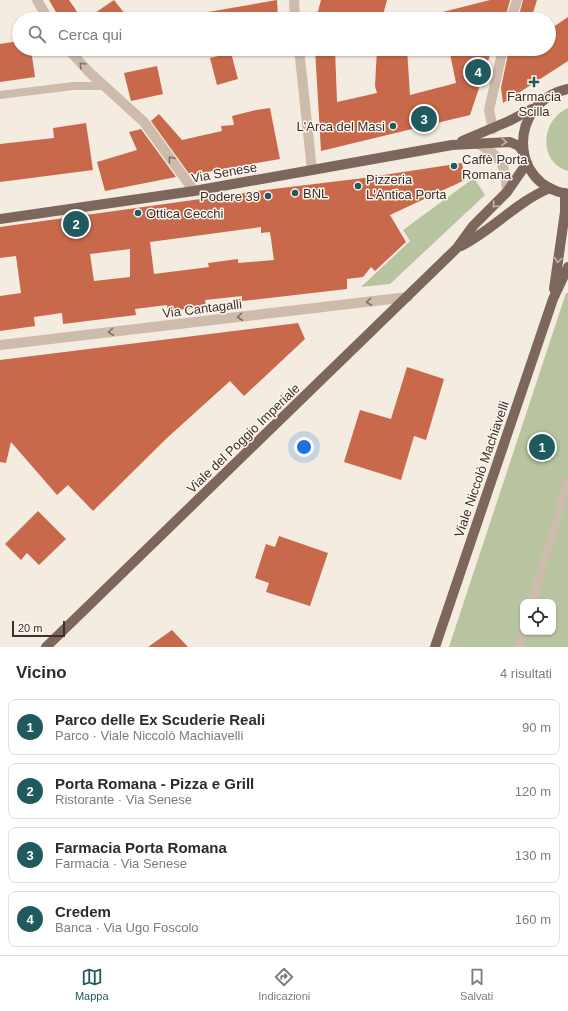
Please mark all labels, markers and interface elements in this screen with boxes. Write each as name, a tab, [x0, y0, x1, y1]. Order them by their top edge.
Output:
search box	[12, 12, 556, 56]
icon: search	[26, 23, 48, 45]
text: Cerca qui	[58, 26, 122, 43]
pin: 4	[465, 57, 491, 87]
one-way arrow	[79, 62, 87, 70]
marker: Farmacia Scilla	[529, 77, 539, 87]
place label: Farmacia Scilla	[507, 89, 562, 119]
pin: 3	[411, 104, 437, 134]
place label: L'Arca del Masi	[297, 119, 385, 134]
marker: L'Arca del Masi	[388, 121, 398, 131]
one-way arrow	[501, 138, 507, 146]
place label: Caffè Porta Romana	[462, 152, 528, 182]
one-way arrow	[169, 157, 176, 164]
street label: Via Senese	[190, 159, 258, 186]
marker: Caffè Porta Romana	[449, 161, 459, 171]
place label: Pizzeria L'Antica Porta	[366, 172, 447, 202]
marker: Pizzeria L'Antica Porta	[353, 181, 363, 191]
place label: BNL	[303, 186, 328, 201]
marker: BNL	[290, 188, 300, 198]
place label: Podere 39	[200, 189, 260, 204]
marker: Podere 39	[263, 191, 273, 201]
one-way arrow	[492, 200, 500, 208]
place label: Ottica Cecchi	[146, 206, 223, 221]
marker: Ottica Cecchi	[133, 208, 143, 218]
pin: 2	[63, 209, 89, 239]
one-way arrow	[554, 257, 563, 263]
street label: Via Cantagalli	[161, 296, 243, 321]
one-way arrow	[366, 297, 372, 306]
one-way arrow	[237, 312, 243, 321]
one-way arrow	[108, 327, 114, 336]
street label: Viale del Poggio Imperiale	[184, 381, 303, 496]
street label: Viale Niccolò Machiavelli	[451, 399, 512, 539]
pin: 1	[529, 432, 555, 462]
your location	[294, 437, 314, 457]
map controls	[520, 599, 556, 635]
button: locate	[520, 599, 556, 635]
scale bar	[12, 619, 65, 638]
text: 20 m	[18, 622, 42, 634]
text: Vicino	[16, 663, 67, 682]
text: 4 risultati	[500, 666, 552, 681]
text: Parco delle Ex Scuderie Reali	[55, 711, 265, 728]
text: 1	[26, 720, 34, 735]
text: 90 m	[522, 720, 551, 735]
text: Parco · Viale Niccolò Machiavelli	[55, 728, 243, 743]
text: Porta Romana - Pizza e Grill	[55, 775, 254, 792]
text: 2	[26, 784, 34, 799]
text: 120 m	[515, 784, 551, 799]
text: Ristorante · Via Senese	[55, 792, 192, 807]
text: Farmacia Porta Romana	[55, 839, 227, 856]
text: 3	[26, 848, 34, 863]
text: 130 m	[515, 848, 551, 863]
text: Farmacia · Via Senese	[55, 856, 187, 871]
text: Credem	[55, 903, 111, 920]
text: 4	[26, 912, 34, 927]
text: 160 m	[515, 912, 551, 927]
text: Banca · Via Ugo Foscolo	[55, 920, 199, 935]
tab: Mappa	[75, 966, 109, 1002]
tab: Indicazioni	[258, 966, 310, 1002]
tab: Salvati	[460, 966, 493, 1002]

